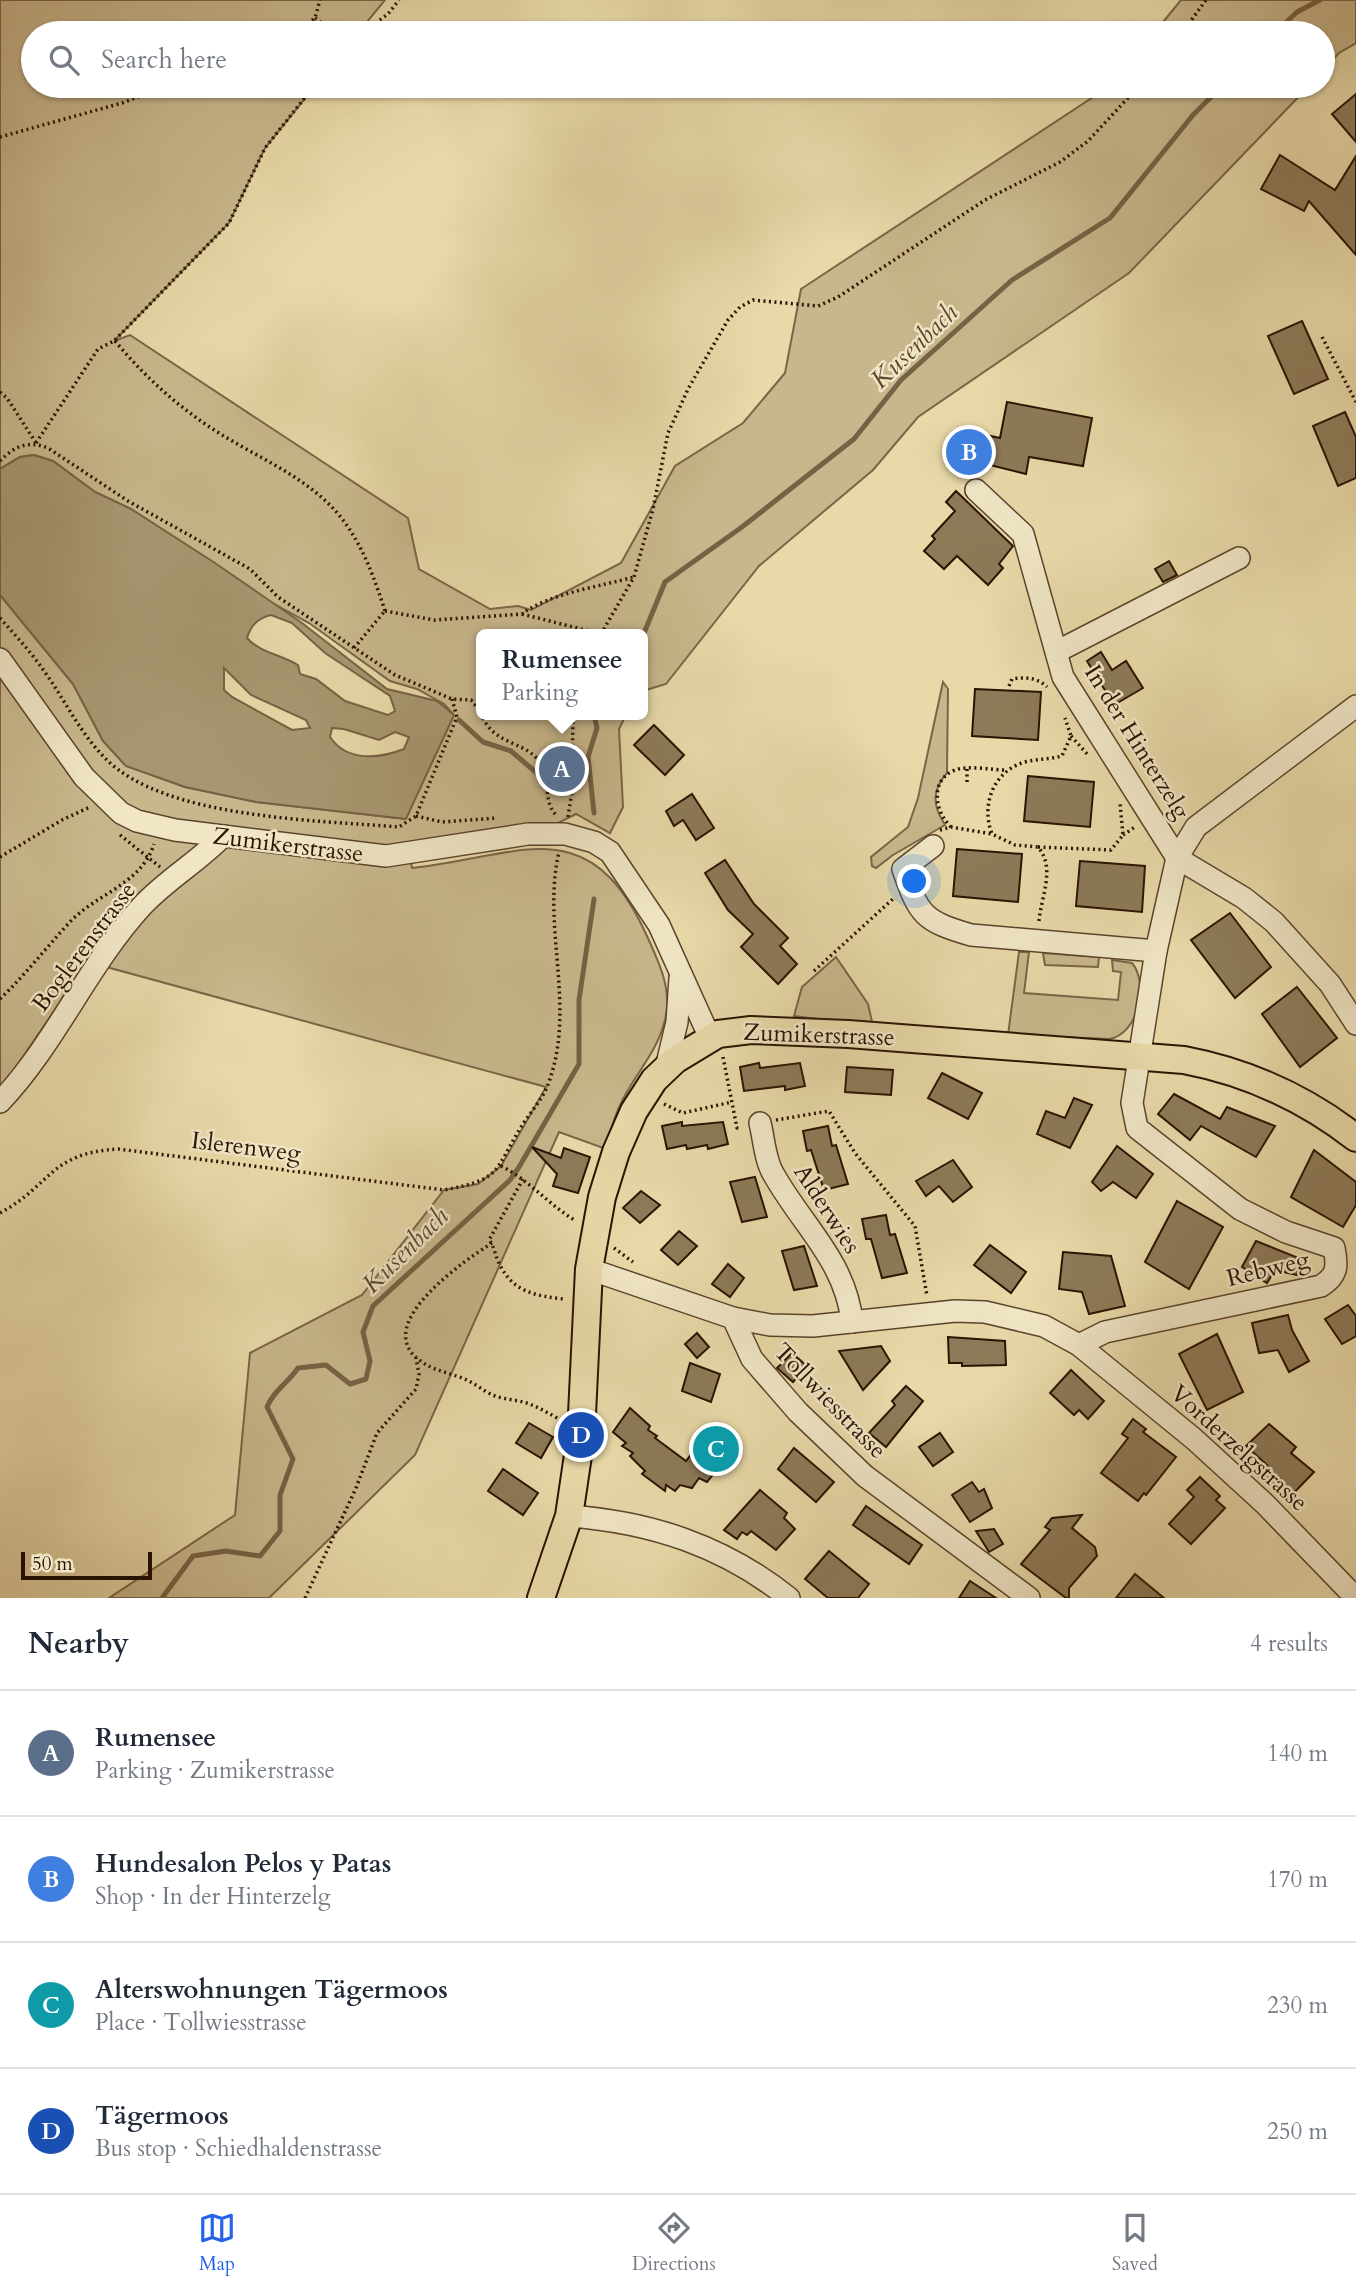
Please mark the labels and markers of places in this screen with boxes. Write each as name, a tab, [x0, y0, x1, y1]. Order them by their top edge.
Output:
pin: B	[946, 426, 992, 478]
pin: A	[539, 743, 585, 795]
pin: D	[558, 1409, 604, 1461]
pin: C	[693, 1423, 739, 1475]

